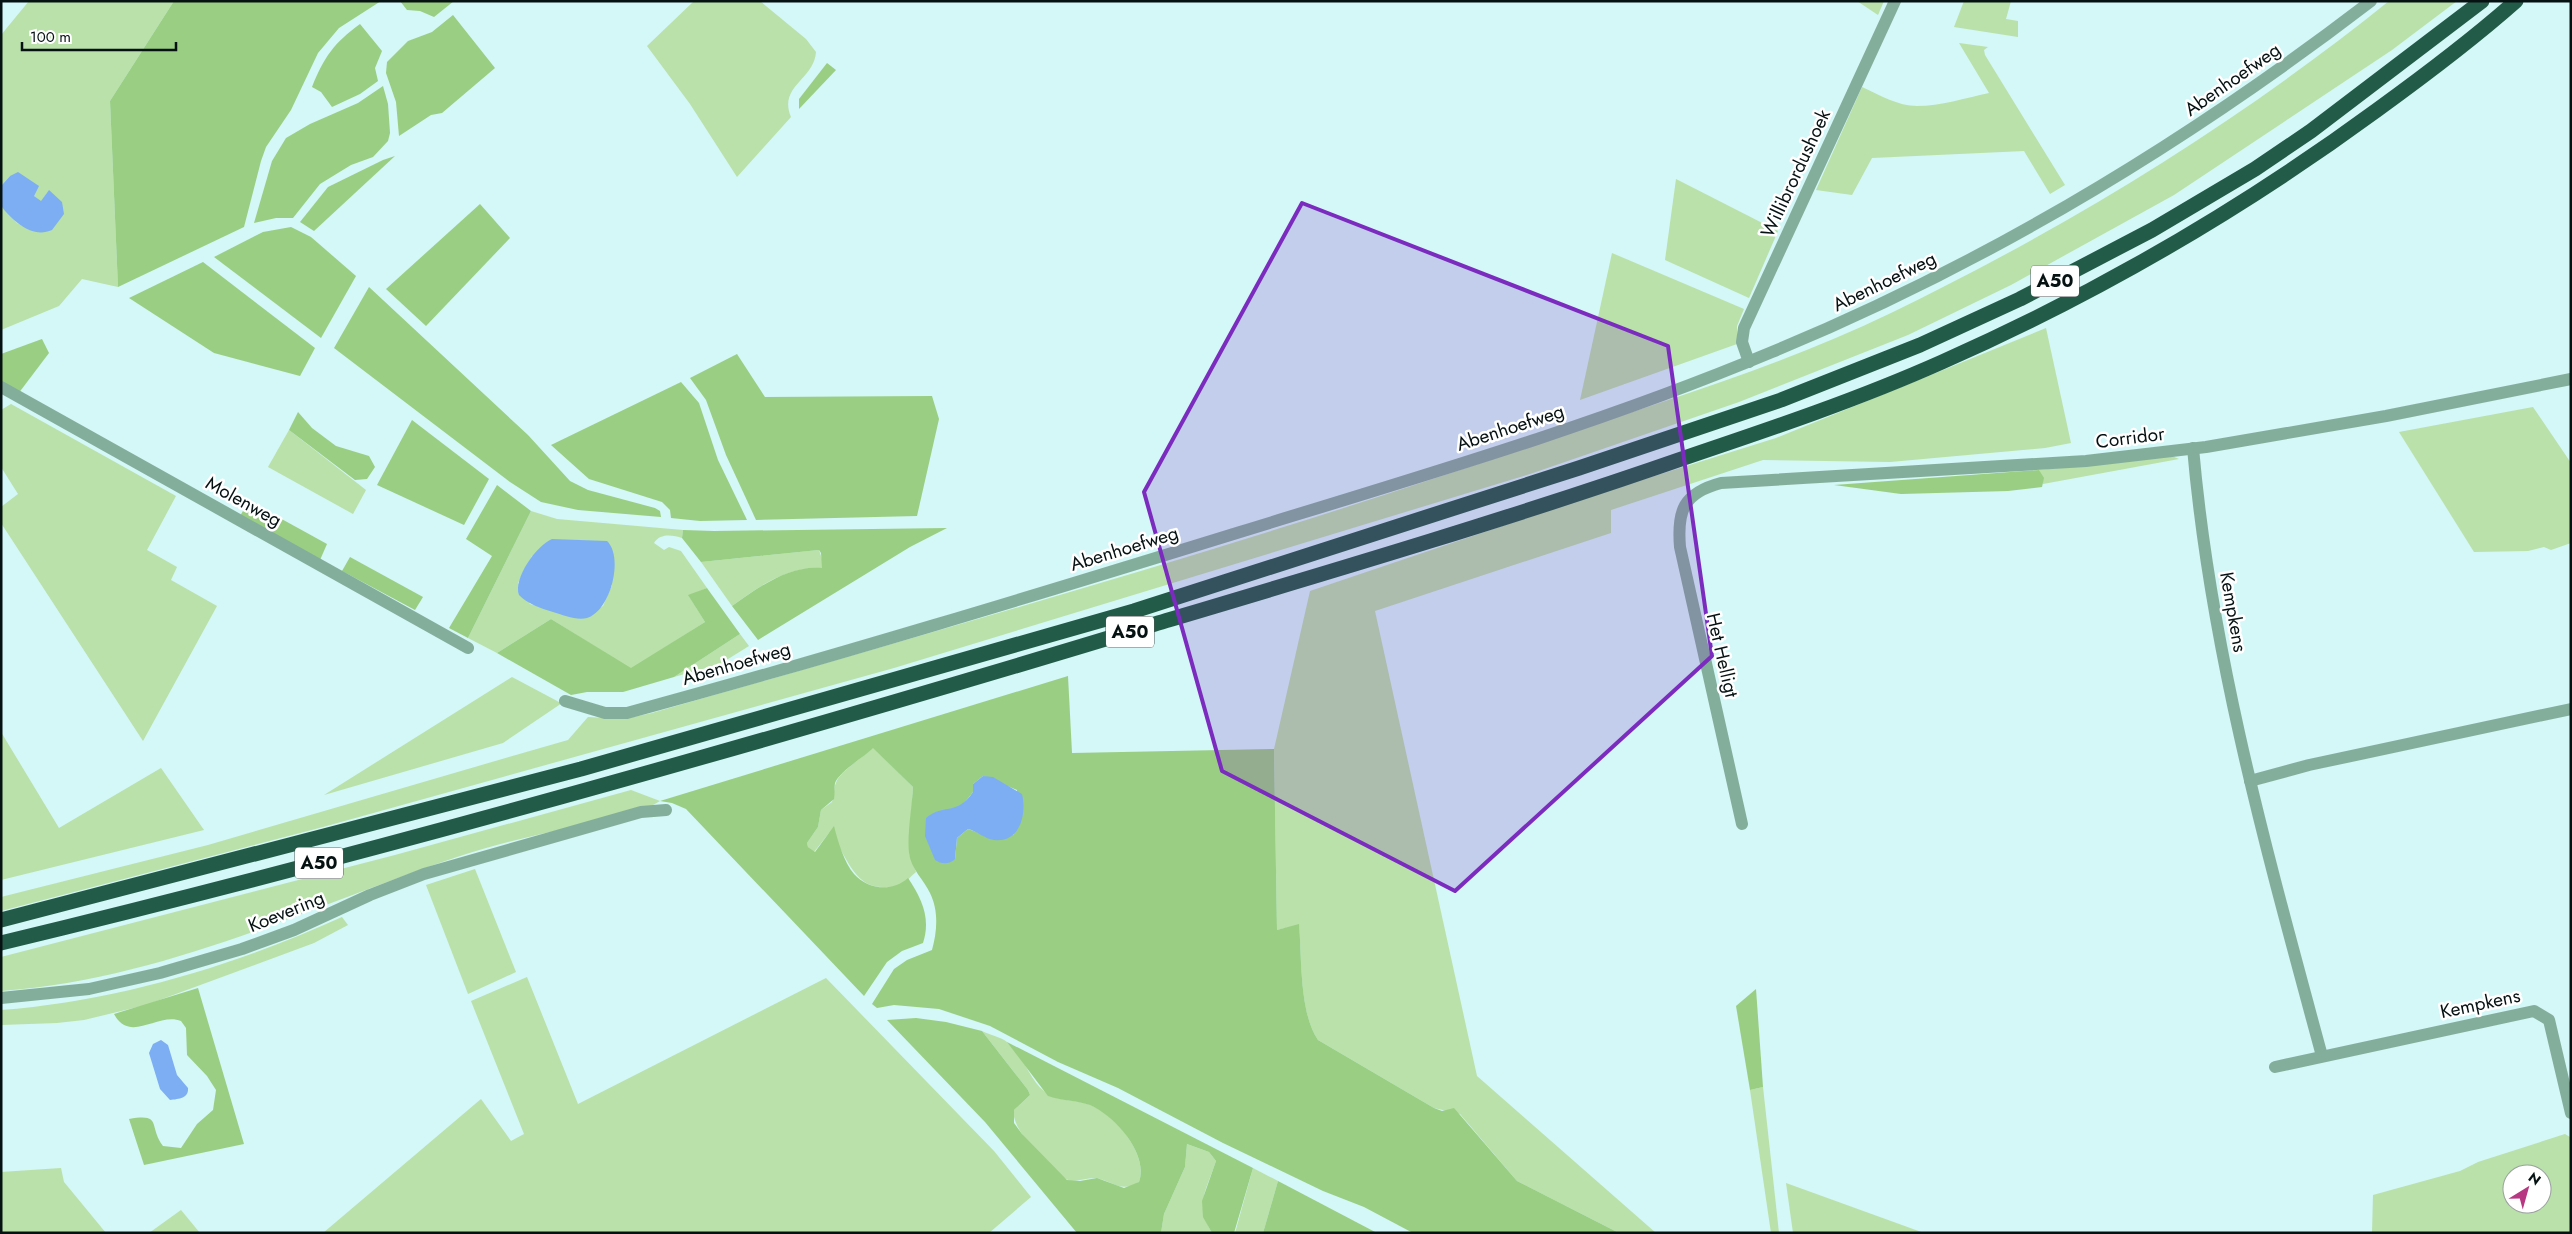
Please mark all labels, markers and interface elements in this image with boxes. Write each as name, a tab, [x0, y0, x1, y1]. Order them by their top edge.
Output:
scale bar	[22, 20, 176, 52]
text: 100 m	[30, 26, 71, 48]
street label: Abenhoefweg	[2179, 36, 2286, 123]
street label: Willibrordushoek	[1754, 104, 1837, 242]
street label: Abenhoefweg	[1828, 245, 1940, 318]
road number: A50	[2031, 266, 2079, 296]
street label: Abenhoefweg	[1453, 397, 1568, 458]
street label: Corridor	[2094, 420, 2166, 455]
street label: Molenweg	[201, 469, 287, 533]
street label: Abenhoefweg	[1067, 519, 1182, 578]
street label: Kempkens	[2213, 570, 2254, 655]
street label: Het Helligt	[1700, 610, 1745, 701]
road number: A50	[1106, 616, 1154, 648]
street label: Abenhoefweg	[679, 635, 794, 692]
road number: A50	[295, 848, 343, 878]
street label: Koevering	[244, 884, 328, 939]
street label: Kempkens	[2438, 982, 2523, 1025]
north arrow	[2502, 1164, 2552, 1214]
text: N	[2524, 1167, 2545, 1190]

